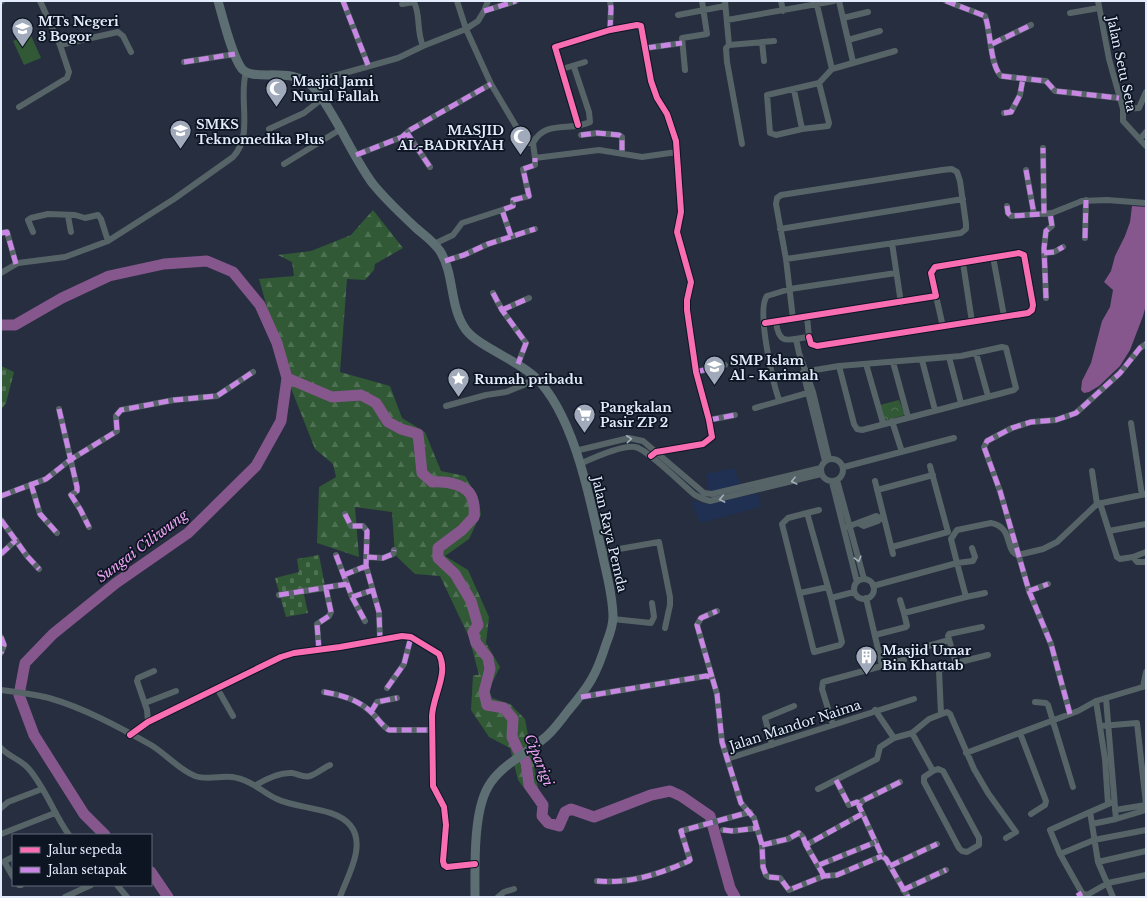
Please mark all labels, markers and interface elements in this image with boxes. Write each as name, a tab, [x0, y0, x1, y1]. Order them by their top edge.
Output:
place label: MTs Negeri 3 Bogor	[38, 13, 119, 45]
street label: Jalan Setu Seta	[1103, 13, 1140, 114]
school or university icon: MTs Negeri 3 Bogor	[10, 15, 36, 48]
place label: Masjid Jami Nurul Fallah	[292, 73, 380, 105]
mosque icon: Masjid Jami Nurul Fallah	[263, 75, 289, 108]
place label: SMKS Teknomedika Plus	[196, 116, 324, 148]
school or university icon: SMKS Teknomedika Plus	[167, 118, 193, 151]
place label: MASJID AL-BADRIYAH	[397, 122, 504, 154]
mosque icon: MASJID AL-BADRIYAH	[507, 124, 533, 157]
place label: SMP Islam Al - Karimah	[729, 352, 819, 384]
school or university icon: SMP Islam Al - Karimah	[701, 354, 727, 387]
place icon: Rumah pribadu	[445, 366, 471, 399]
place label: Rumah pribadu	[474, 371, 584, 388]
place label: Pangkalan Pasir ZP 2	[600, 399, 672, 431]
supermarket icon: Pangkalan Pasir ZP 2	[571, 401, 597, 434]
one-way arrow	[626, 435, 632, 444]
street label: Jalan Raya Pemda	[587, 473, 631, 594]
one-way arrow	[791, 476, 798, 485]
one-way arrow	[718, 494, 725, 502]
water label: Sungai Ciliwung	[93, 505, 192, 586]
one-way arrow	[853, 555, 862, 562]
place label: Masjid Umar Bin Khattab	[882, 642, 972, 674]
building icon: Masjid Umar Bin Khattab	[854, 644, 880, 677]
street label: Jalan Mandor Naima	[725, 696, 864, 755]
water label: Ciparigi	[520, 731, 558, 789]
legend	[12, 834, 152, 886]
text: Jalur sepeda	[46, 842, 122, 857]
text: Jalan setapak	[46, 862, 128, 877]

